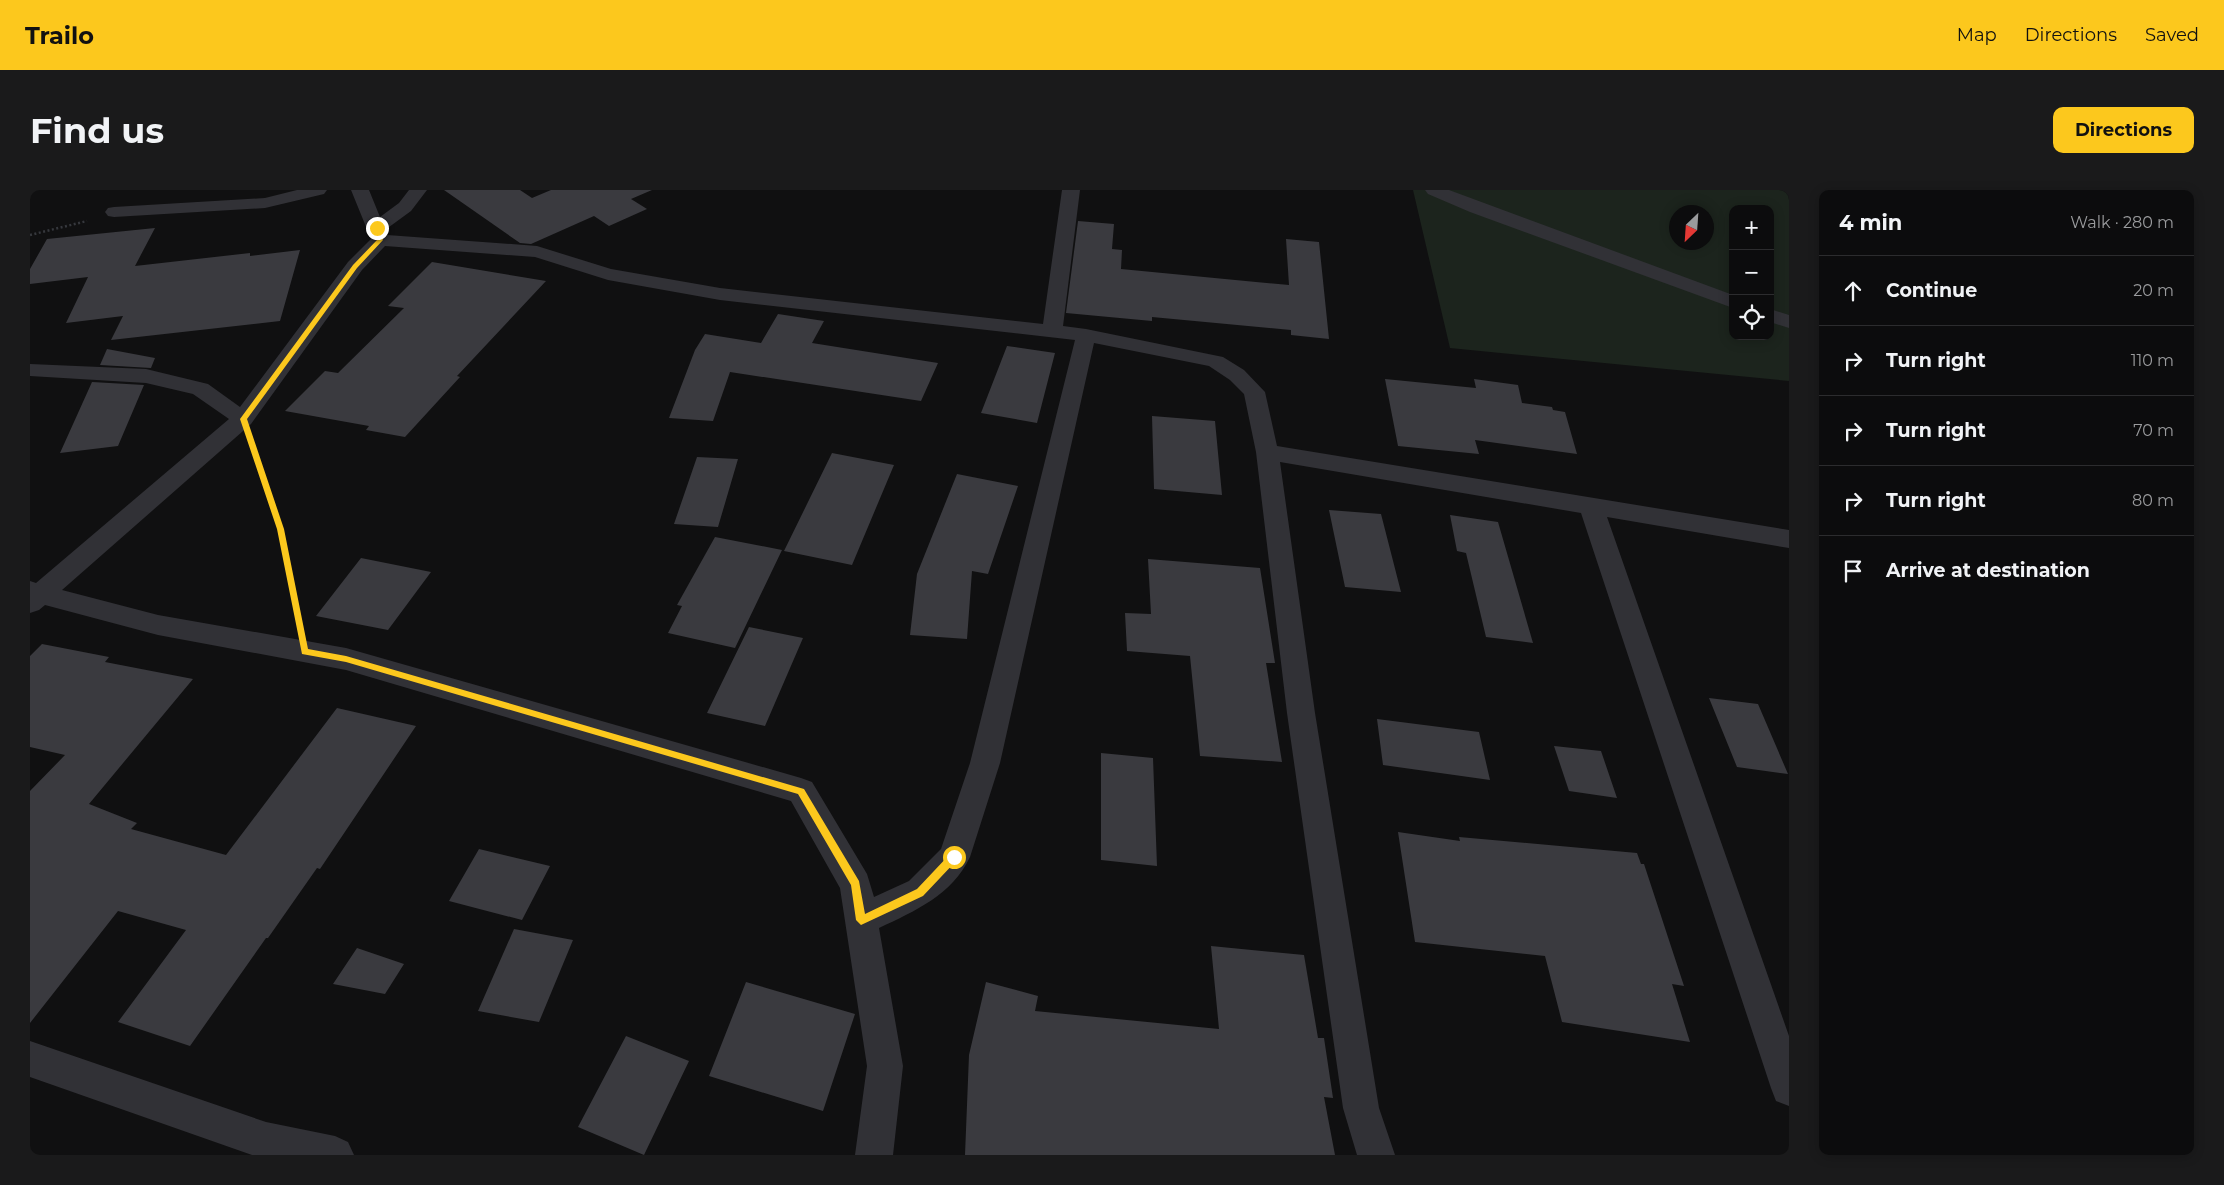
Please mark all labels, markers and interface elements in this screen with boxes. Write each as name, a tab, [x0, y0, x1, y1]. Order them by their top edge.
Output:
text: Trailo	[25, 21, 94, 50]
text: Map	[1957, 24, 1997, 46]
text: Directions	[2025, 24, 2117, 46]
text: Saved	[2145, 24, 2199, 46]
button: Directions	[2053, 107, 2194, 153]
text: Find us	[30, 109, 164, 152]
north arrow	[1669, 205, 1714, 250]
map controls	[1729, 205, 1774, 340]
button: +	[1729, 205, 1774, 250]
text: 4 min	[1839, 210, 1902, 235]
text: Walk · 280 m	[2070, 213, 2174, 232]
route end	[366, 217, 389, 240]
button: −	[1729, 250, 1774, 295]
icon: ahead	[1839, 277, 1867, 305]
text: Continue	[1886, 279, 1977, 302]
text: 20 m	[2133, 281, 2174, 300]
button: locate	[1729, 295, 1774, 340]
icon: right	[1839, 347, 1867, 375]
text: Turn right	[1886, 349, 1986, 372]
text: 110 m	[2131, 351, 2174, 370]
icon: right	[1839, 417, 1867, 445]
text: Turn right	[1886, 419, 1986, 442]
text: 70 m	[2133, 421, 2174, 440]
icon: right	[1839, 487, 1867, 515]
text: Turn right	[1886, 489, 1986, 512]
text: 80 m	[2132, 491, 2174, 510]
icon: arrive	[1839, 557, 1867, 585]
text: Arrive at destination	[1886, 559, 2090, 582]
route start	[943, 846, 966, 869]

